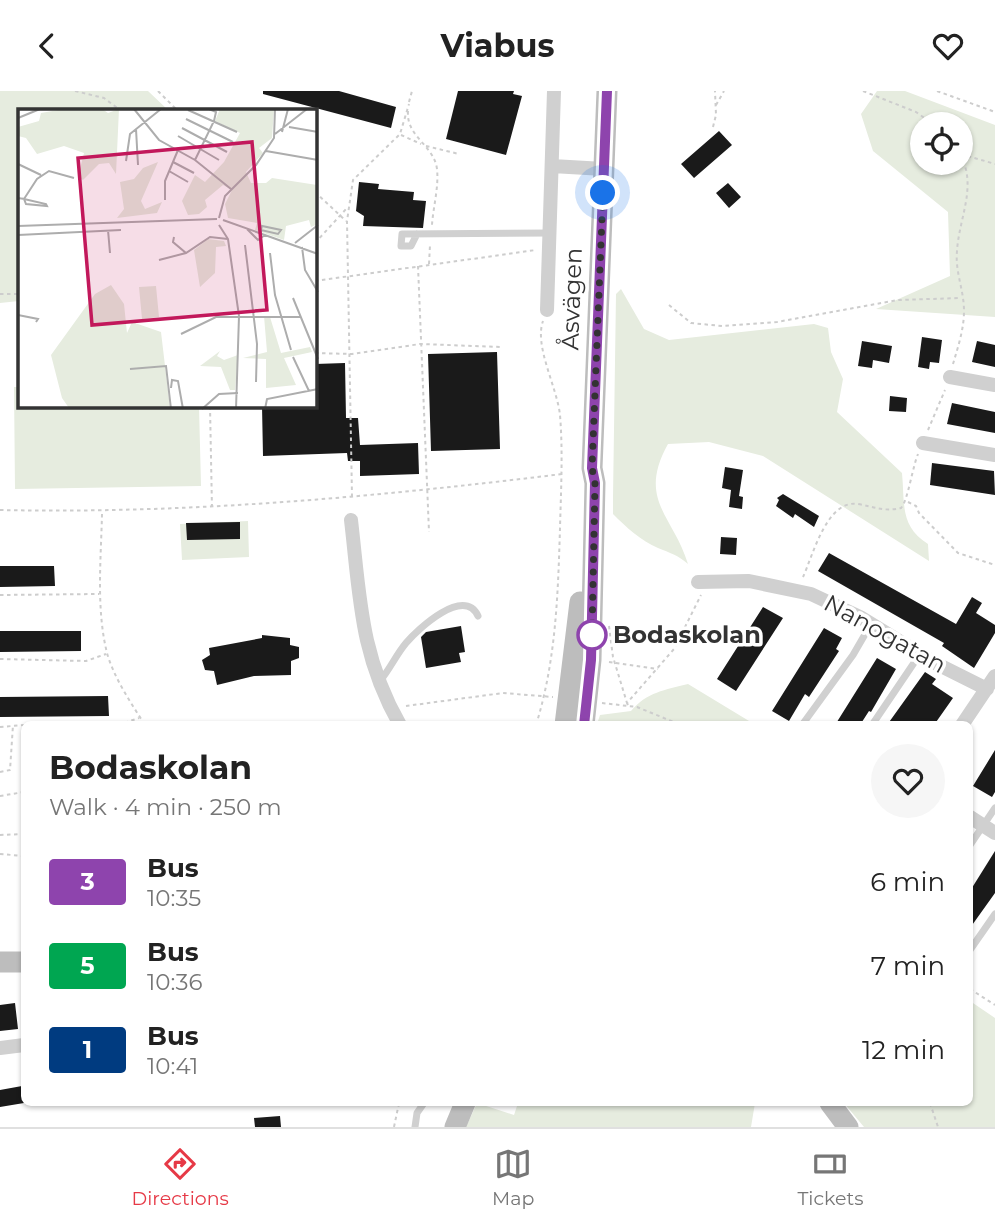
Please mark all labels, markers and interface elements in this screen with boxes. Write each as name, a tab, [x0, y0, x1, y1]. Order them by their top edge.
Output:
text: Viabus	[440, 26, 555, 65]
icon: back	[28, 27, 66, 65]
icon: heart	[929, 27, 967, 65]
inset map	[18, 109, 317, 408]
map controls	[910, 112, 973, 175]
button: locate	[910, 112, 973, 175]
your location	[585, 175, 620, 210]
street label: Åsvägen	[555, 247, 588, 351]
street label: Nanogatan	[819, 588, 951, 679]
marker: Bodaskolan	[577, 620, 607, 650]
place label: Bodaskolan	[613, 620, 761, 649]
button: heart	[871, 744, 945, 818]
text: Bodaskolan	[49, 747, 252, 787]
text: Walk · 4 min · 250 m	[49, 793, 282, 821]
text: Bus	[147, 852, 199, 884]
text: 6 min	[870, 866, 945, 898]
text: 3	[80, 867, 95, 896]
text: 10:35	[147, 884, 201, 912]
text: Bus	[147, 936, 199, 968]
text: 7 min	[871, 950, 945, 982]
text: 5	[80, 951, 95, 980]
text: 10:36	[147, 968, 202, 996]
text: Bus	[147, 1020, 199, 1052]
text: 12 min	[862, 1034, 945, 1066]
text: 1	[83, 1035, 92, 1064]
text: 10:41	[147, 1052, 198, 1080]
tab: Directions	[132, 1145, 229, 1210]
tab: Map	[492, 1145, 534, 1210]
tab: Tickets	[797, 1145, 863, 1210]

